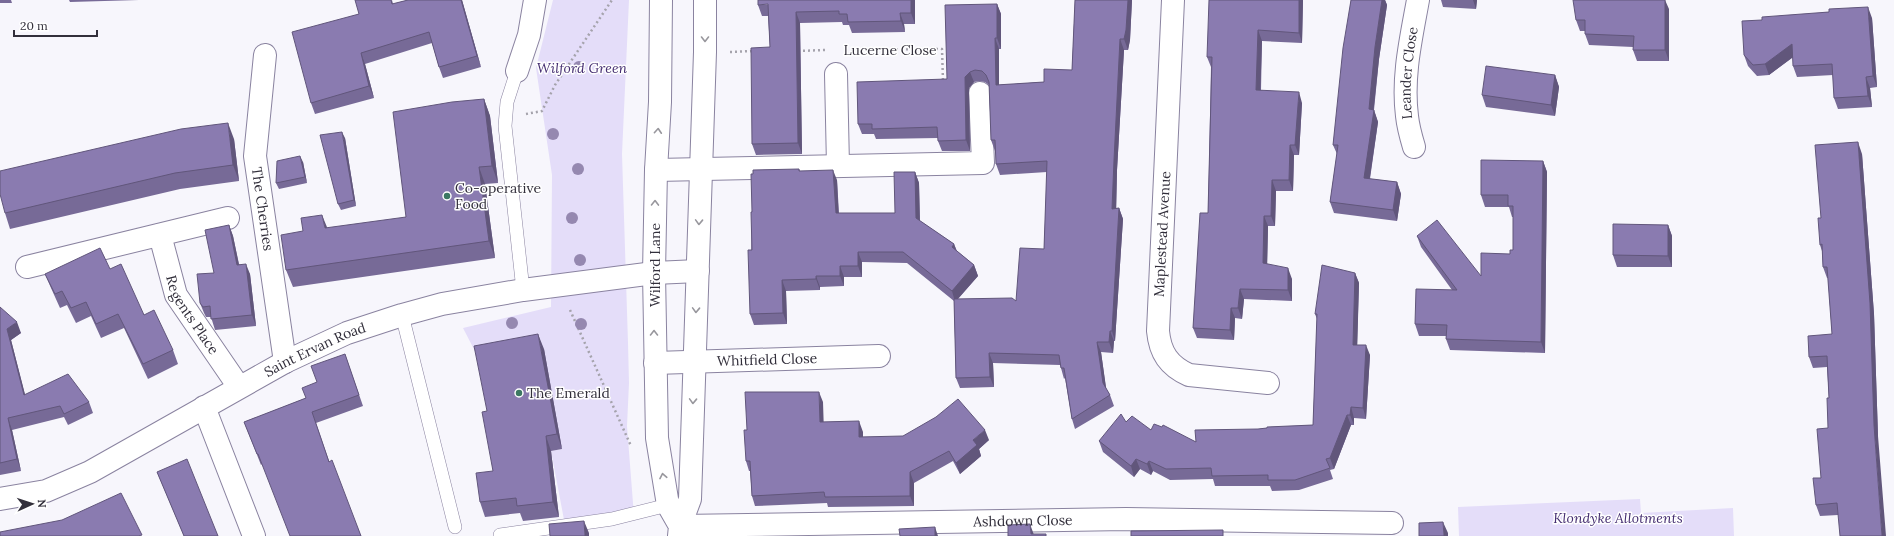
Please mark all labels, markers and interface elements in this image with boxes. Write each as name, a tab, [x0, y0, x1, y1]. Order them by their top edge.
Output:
scale bar	[14, 12, 97, 38]
text: 20 m	[20, 18, 48, 33]
street label: Leander Close	[1397, 25, 1422, 120]
one-way arrow	[701, 36, 709, 42]
street label: Lucerne Close	[843, 41, 937, 59]
park label: Wilford Green	[537, 59, 628, 77]
one-way arrow	[654, 128, 663, 134]
street label: The Cherries	[248, 166, 278, 252]
street label: Maplestead Avenue	[1150, 170, 1174, 297]
place label: Co-operative Food	[455, 179, 541, 213]
marker: Co-operative Food	[442, 191, 452, 201]
one-way arrow	[651, 200, 659, 206]
one-way arrow	[695, 219, 703, 225]
street label: Wilford Lane	[646, 223, 664, 307]
street label: Regents Place	[162, 273, 223, 358]
one-way arrow	[692, 307, 700, 313]
street label: Saint Ervan Road	[261, 318, 368, 381]
one-way arrow	[650, 330, 658, 336]
street label: Whitfield Close	[717, 349, 818, 370]
place label: The Emerald	[527, 384, 610, 402]
marker: The Emerald	[514, 388, 524, 398]
one-way arrow	[689, 398, 697, 404]
one-way arrow	[659, 473, 667, 479]
north arrow	[12, 484, 52, 524]
text: N	[35, 499, 49, 509]
park label: Klondyke Allotments	[1553, 509, 1683, 527]
street label: Ashdown Close	[972, 511, 1073, 530]

